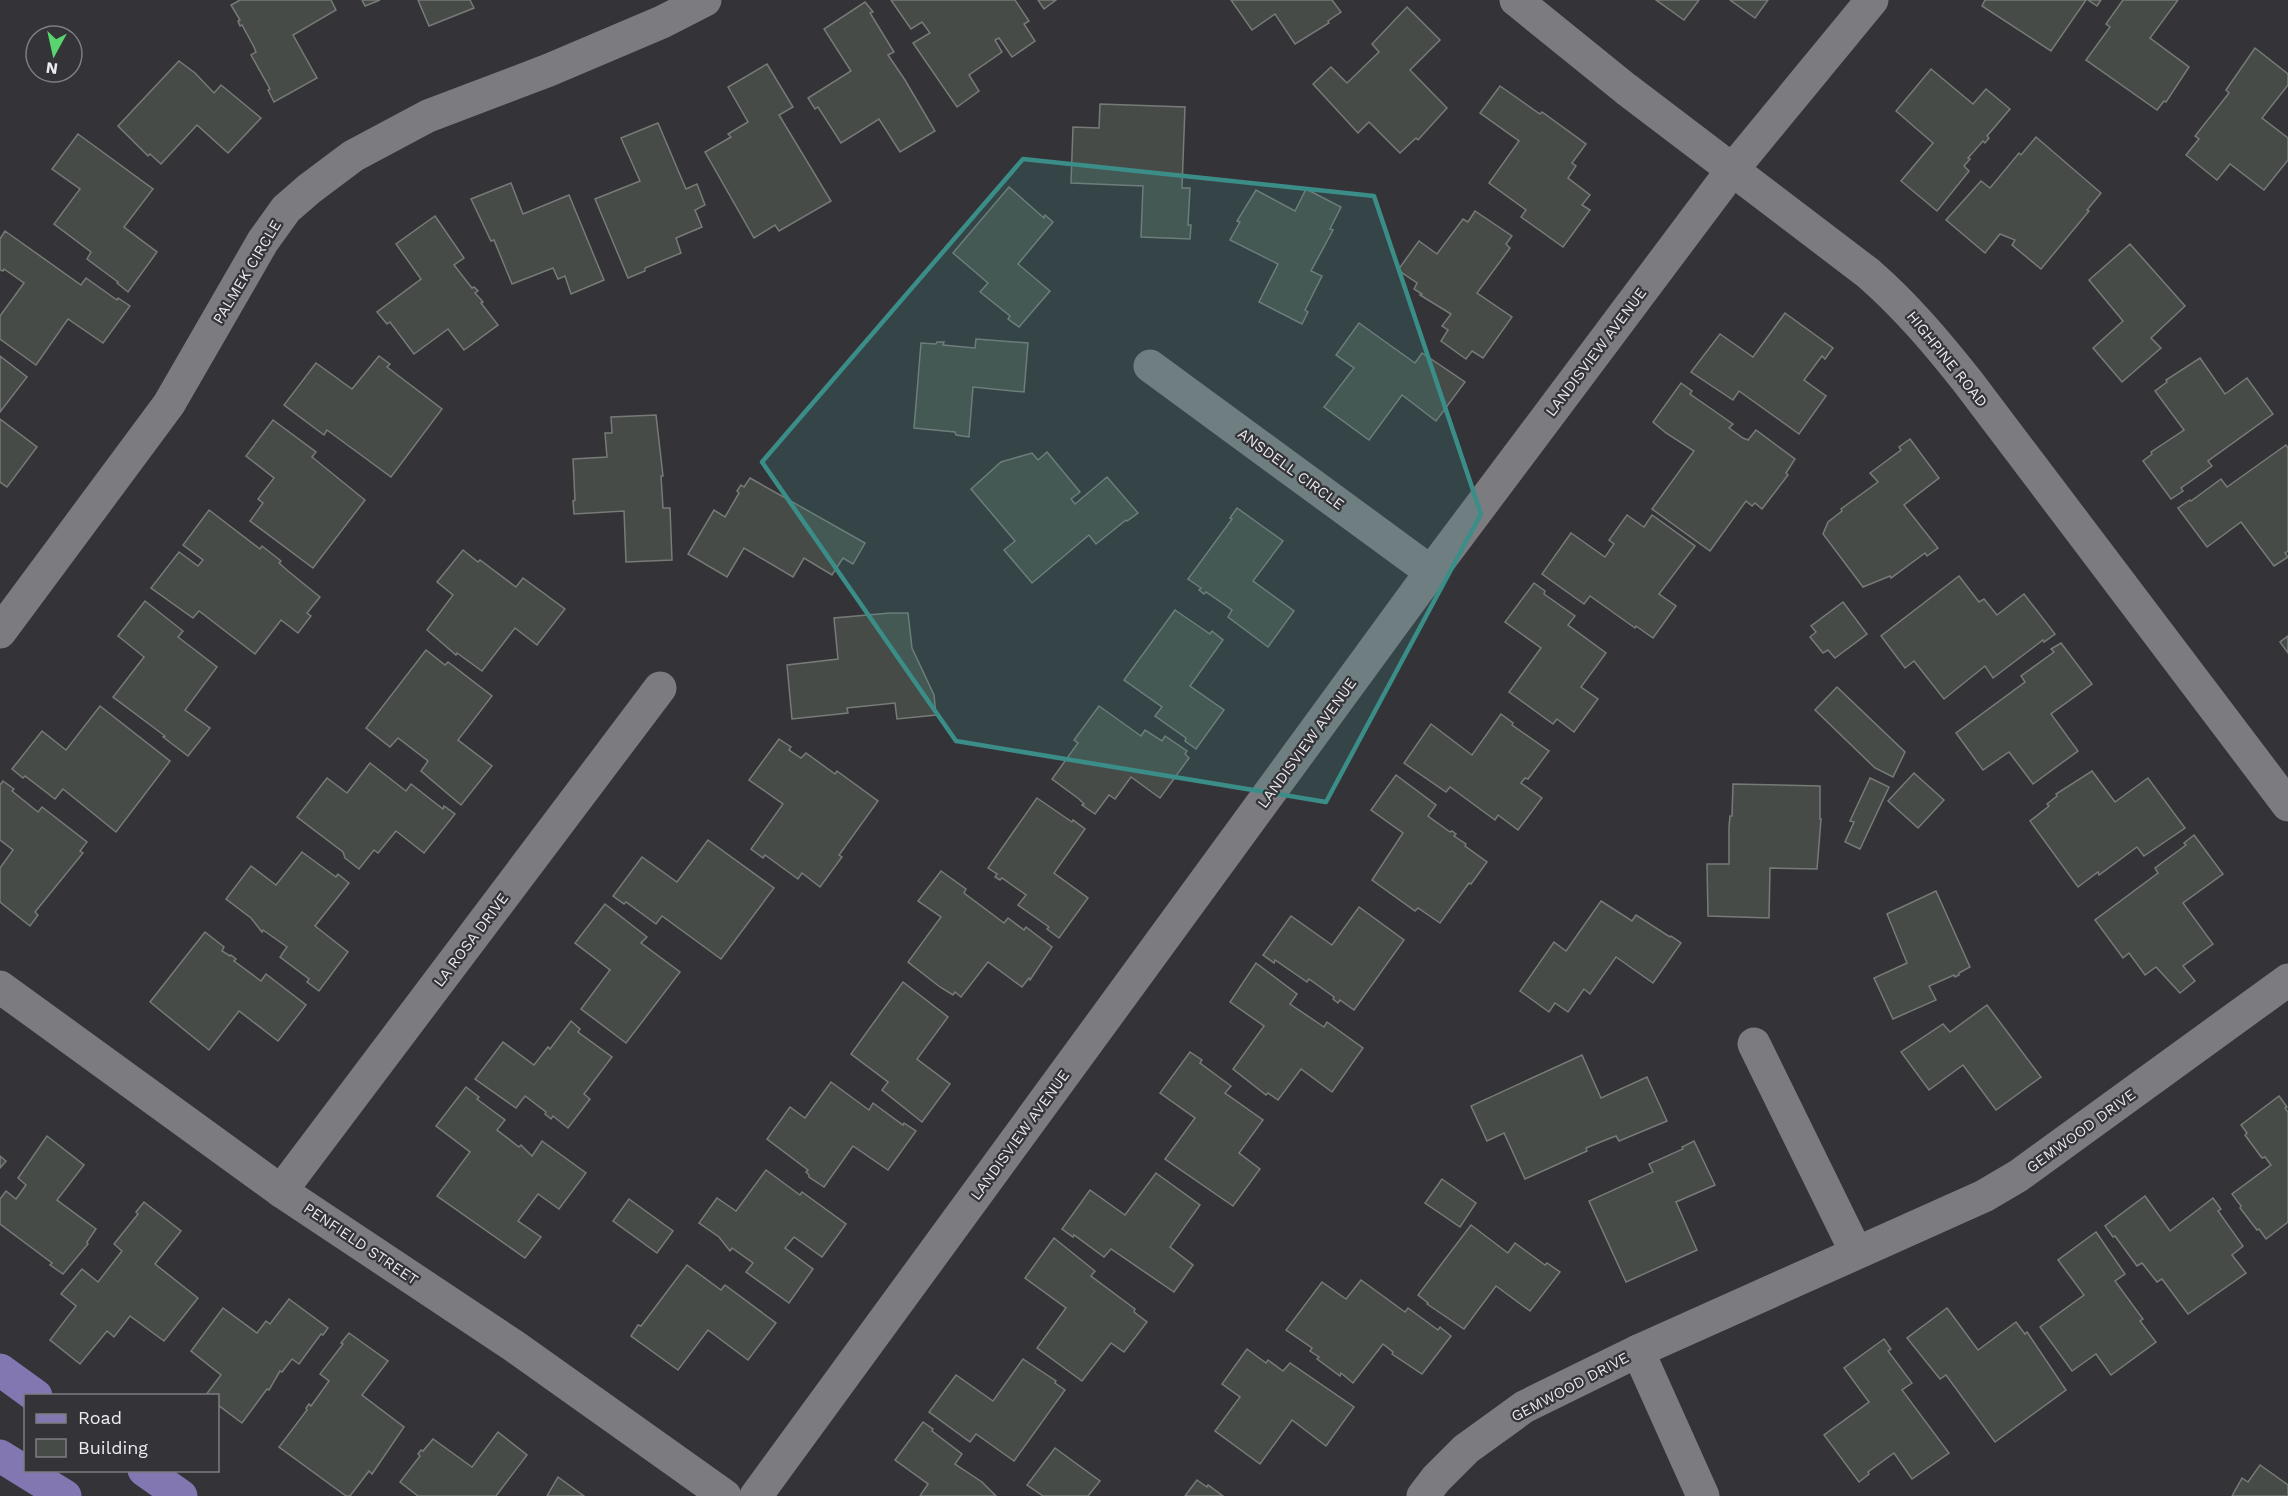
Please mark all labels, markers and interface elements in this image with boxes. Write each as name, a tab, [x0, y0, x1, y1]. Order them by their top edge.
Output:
north arrow	[24, 24, 84, 84]
text: N	[45, 58, 59, 79]
street label: PALMEK CIRCLE	[209, 217, 285, 327]
street label: LANDISVIEW AVENUE	[1542, 284, 1650, 420]
street label: HIGHPINE ROAD	[1903, 307, 1991, 411]
street label: ANSDELL CIRCLE	[1234, 424, 1348, 514]
street label: LANDISVIEW AVENUE	[1254, 674, 1360, 812]
street label: LA ROSA DRIVE	[430, 889, 512, 991]
street label: LANDISVIEW AVENUE	[967, 1066, 1073, 1204]
street label: GEMWOOD DRIVE	[2023, 1085, 2139, 1177]
street label: PENFIELD STREET	[300, 1199, 422, 1289]
street label: GEMWOOD DRIVE	[1508, 1348, 1632, 1426]
legend	[24, 1394, 219, 1472]
text: Road	[78, 1407, 122, 1428]
text: Building	[78, 1437, 148, 1458]

